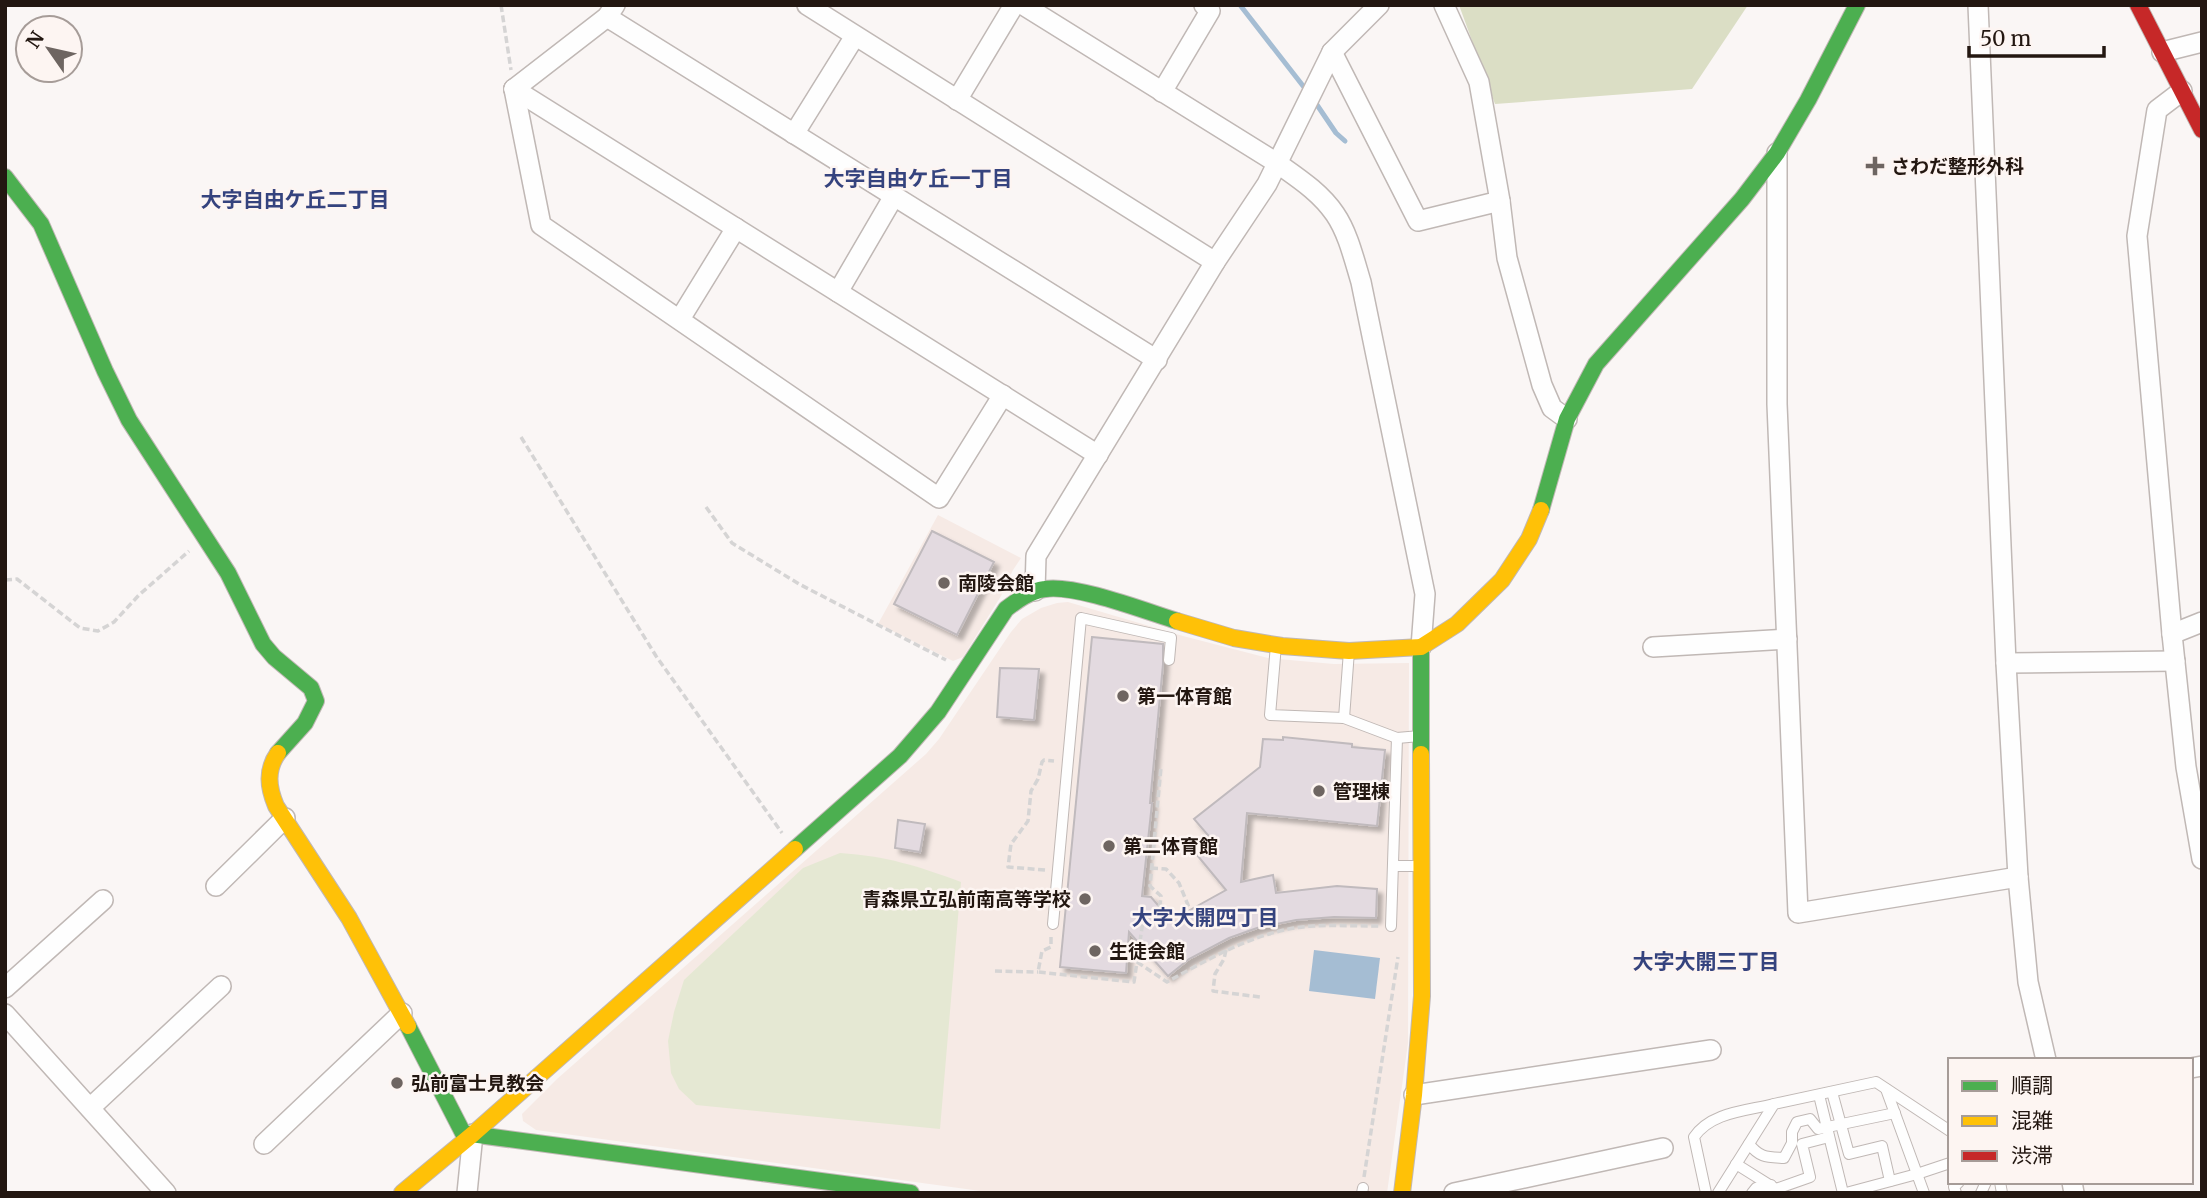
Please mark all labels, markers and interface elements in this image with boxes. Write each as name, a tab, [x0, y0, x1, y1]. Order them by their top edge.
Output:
north arrow	[14, 14, 84, 84]
scale bar	[1969, 14, 2104, 58]
text: 50 m	[1980, 25, 2031, 52]
text: N	[21, 27, 49, 52]
place label: さわだ整形外科	[1891, 154, 2024, 178]
marker: さわだ整形外科	[1865, 156, 1885, 176]
district label: 大字自由ケ丘一丁目	[824, 165, 1013, 192]
district label: 大字自由ケ丘二丁目	[201, 186, 390, 213]
place label: 南陵会館	[958, 571, 1034, 595]
marker: 南陵会館	[936, 575, 952, 591]
place label: 第一体育館	[1137, 684, 1232, 708]
marker: 第一体育館	[1115, 688, 1131, 704]
place label: 管理棟	[1333, 779, 1390, 803]
marker: 管理棟	[1311, 783, 1327, 799]
place label: 第二体育館	[1123, 834, 1218, 858]
marker: 第二体育館	[1101, 838, 1117, 854]
place label: 青森県立弘前南高等学校	[862, 887, 1071, 911]
marker: 青森県立弘前南高等学校	[1077, 891, 1093, 907]
district label: 大字大開四丁目	[1132, 904, 1279, 931]
place label: 生徒会館	[1109, 939, 1185, 963]
marker: 生徒会館	[1087, 943, 1103, 959]
district label: 大字大開三丁目	[1633, 948, 1780, 975]
legend	[1948, 1058, 2193, 1184]
place label: 弘前富士見教会	[411, 1071, 544, 1095]
text: 順調	[2011, 1072, 2053, 1099]
marker: 弘前富士見教会	[389, 1075, 405, 1091]
text: 混雑	[2011, 1107, 2053, 1134]
text: 渋滞	[2011, 1142, 2053, 1169]

